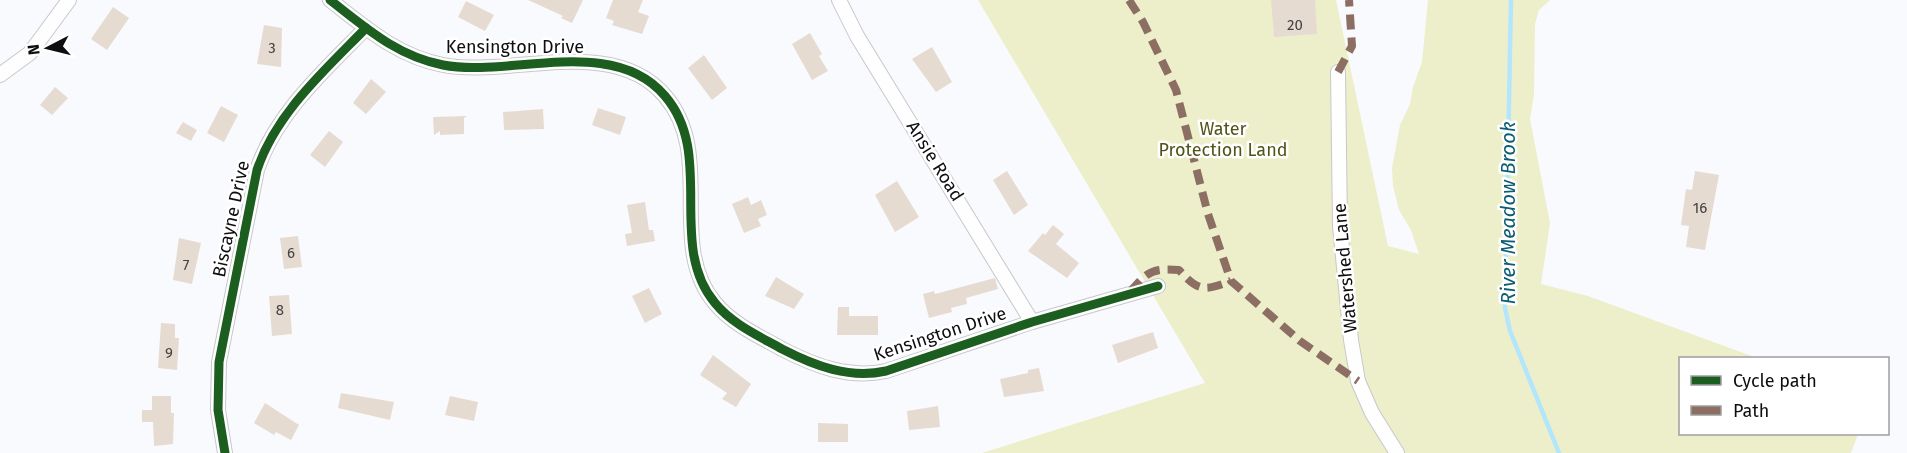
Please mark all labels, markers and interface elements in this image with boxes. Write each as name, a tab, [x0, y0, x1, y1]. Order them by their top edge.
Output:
house number: 20	[1287, 16, 1303, 34]
north arrow	[18, 18, 78, 78]
street label: Kensington Drive	[446, 36, 584, 58]
house number: 3	[268, 39, 276, 57]
text: N	[24, 43, 44, 56]
street label: Ansie Road	[902, 117, 968, 205]
park label: Water Protection Land	[1159, 118, 1287, 161]
water label: River Meadow Brook	[1496, 121, 1520, 305]
street label: Biscayne Drive	[208, 159, 254, 279]
house number: 16	[1693, 199, 1707, 217]
street label: Watershed Lane	[1328, 202, 1362, 334]
house number: 6	[287, 244, 295, 262]
house number: 7	[183, 256, 190, 274]
house number: 8	[276, 301, 284, 319]
street label: Kensington Drive	[871, 302, 1009, 366]
house number: 9	[165, 344, 173, 362]
legend	[1679, 357, 1889, 435]
text: Cycle path	[1733, 370, 1817, 392]
text: Path	[1733, 400, 1769, 422]

